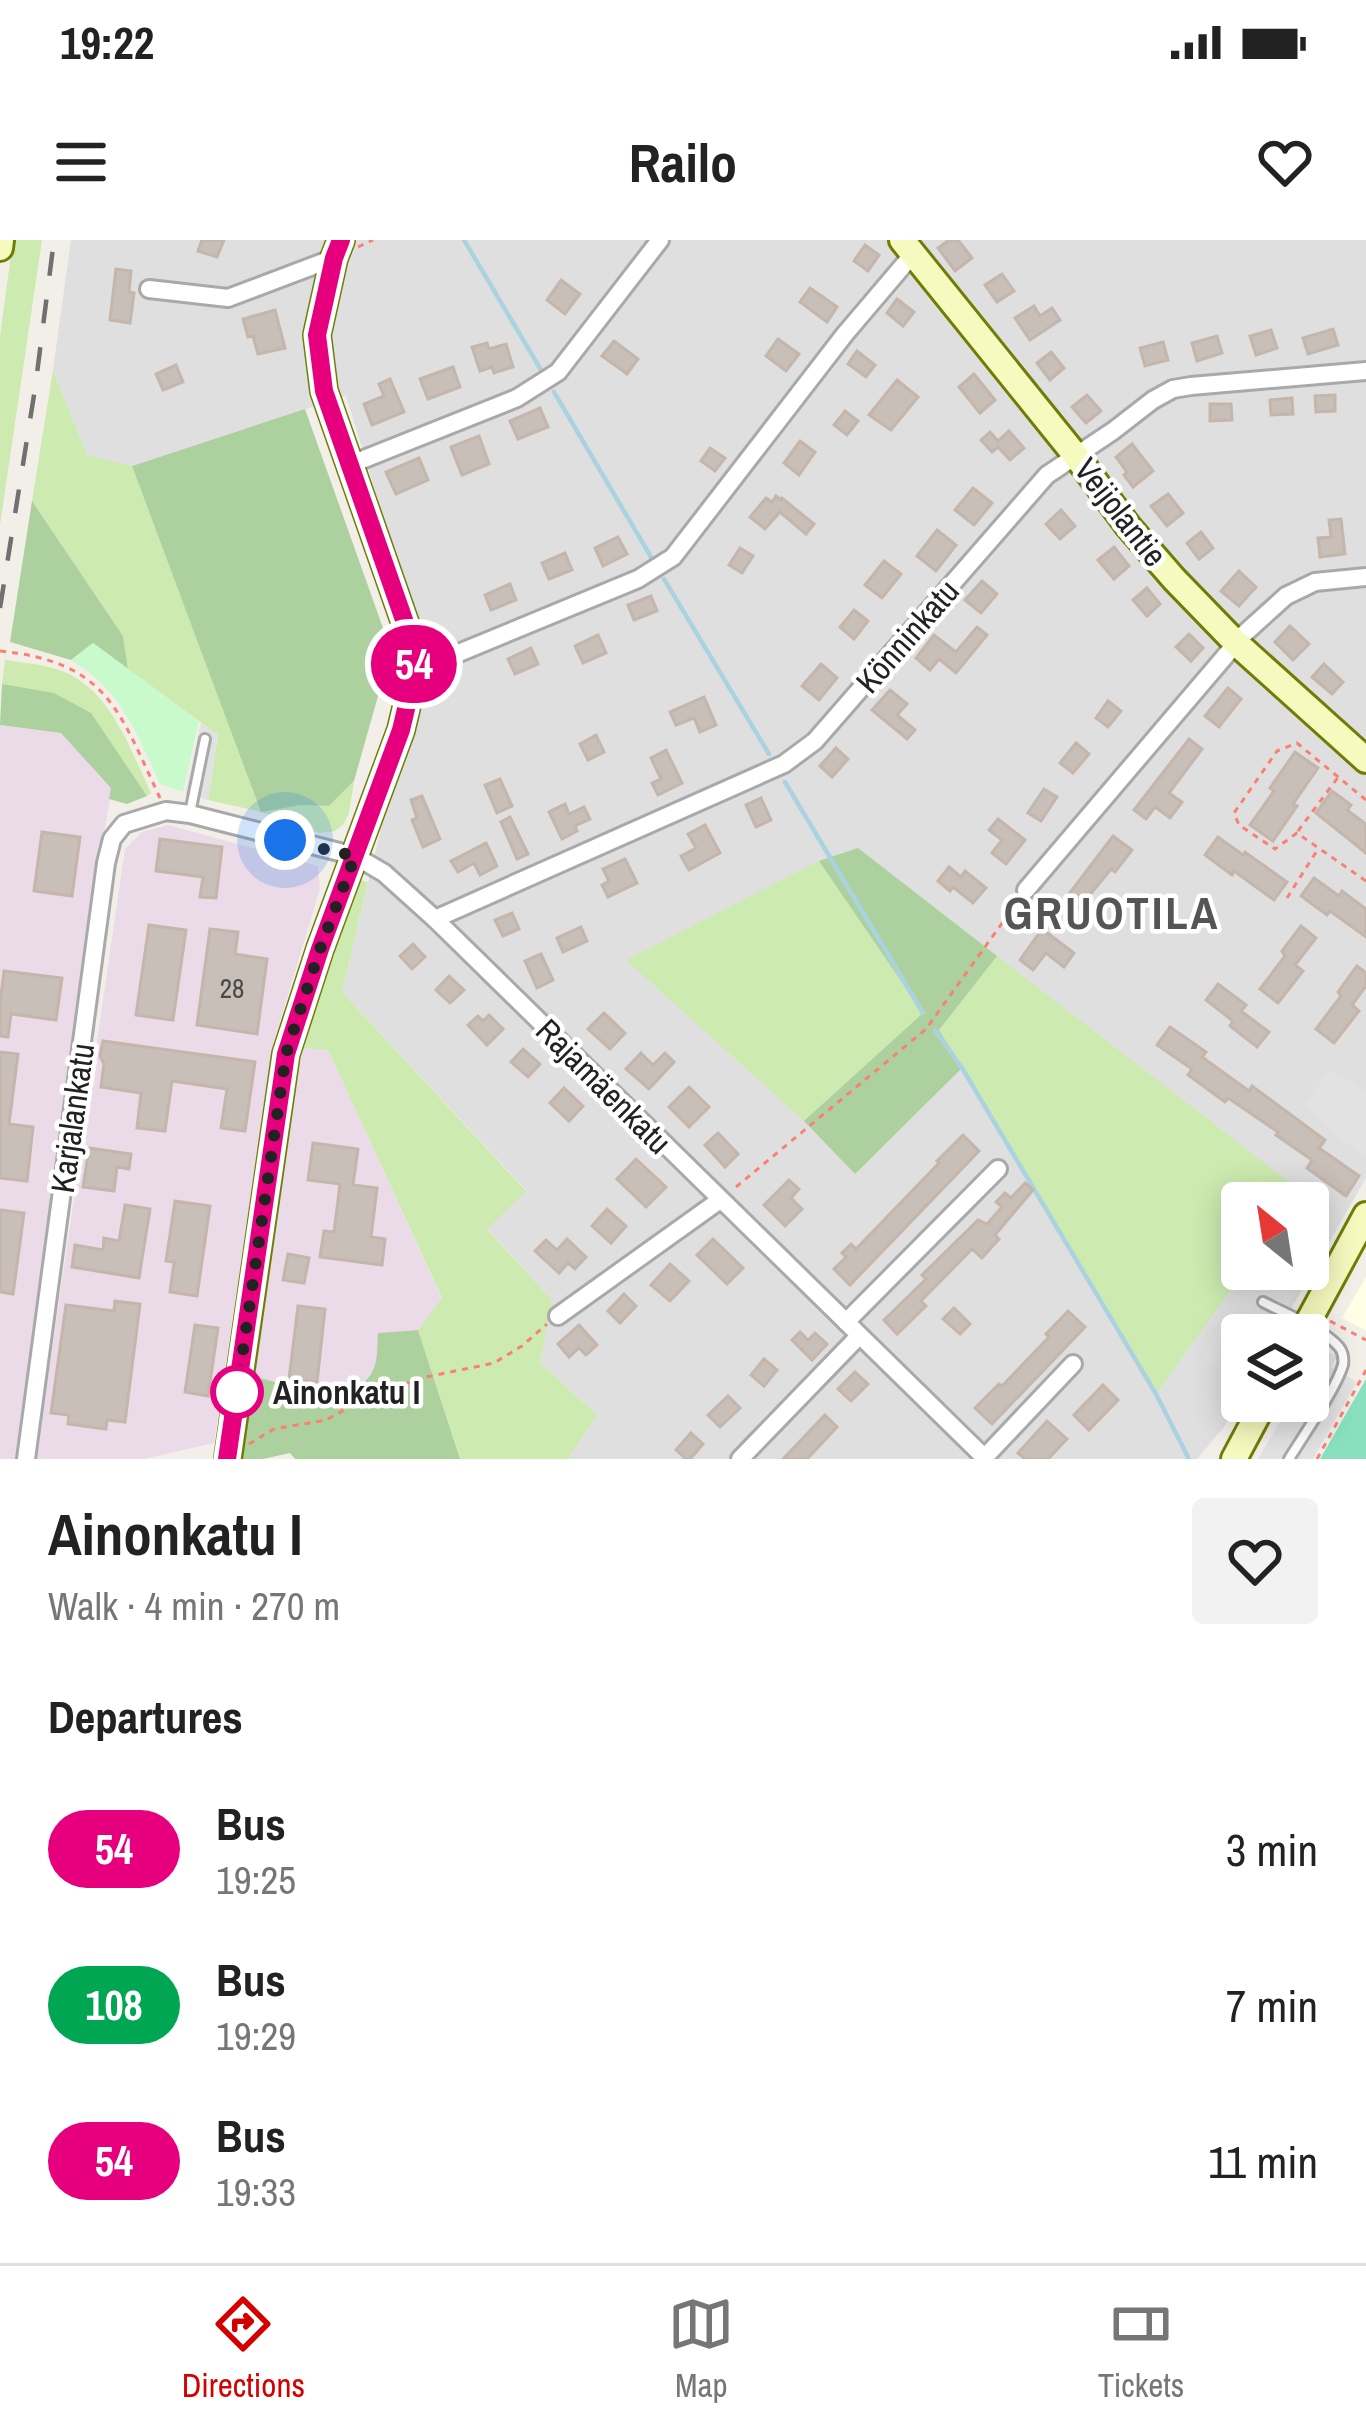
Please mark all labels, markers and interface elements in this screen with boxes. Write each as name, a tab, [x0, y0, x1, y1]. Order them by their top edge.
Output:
text: 19:22	[60, 12, 154, 73]
text: Railo	[629, 126, 737, 199]
icon: menu	[48, 129, 114, 195]
icon: heart	[1252, 129, 1318, 195]
street label: Veijolantie	[1065, 449, 1177, 575]
street label: Könninkatu	[845, 570, 969, 702]
line badge: 54	[360, 625, 468, 703]
text: 54	[395, 636, 433, 692]
your location	[255, 810, 315, 870]
district label: GRUOTILA	[1004, 882, 1220, 943]
house number: 28	[220, 970, 244, 1006]
street label: Rajamäenkatu	[527, 1009, 681, 1163]
street label: Karjalankatu	[40, 1040, 104, 1196]
north arrow	[1221, 1182, 1329, 1290]
map controls	[1221, 1182, 1329, 1422]
button: layers	[1221, 1314, 1329, 1422]
marker: Ainonkatu I	[212, 1367, 262, 1417]
place label: Ainonkatu I	[273, 1370, 420, 1414]
text: Ainonkatu I	[48, 1496, 303, 1573]
button: heart	[1192, 1498, 1318, 1624]
text: Walk · 4 min · 270 m	[48, 1580, 340, 1632]
text: Departures	[48, 1686, 243, 1747]
text: Bus	[216, 1793, 286, 1854]
text: 3 min	[1226, 1819, 1318, 1880]
text: 54	[95, 1821, 133, 1877]
text: 19:25	[216, 1854, 296, 1906]
text: Bus	[216, 1949, 286, 2010]
text: 7 min	[1226, 1975, 1318, 2036]
text: 108	[85, 1977, 143, 2033]
text: 19:29	[216, 2010, 296, 2062]
text: Bus	[216, 2105, 286, 2166]
text: 11 min	[1208, 2131, 1318, 2192]
text: 54	[95, 2133, 133, 2189]
text: 19:33	[216, 2166, 296, 2218]
tab: Directions	[182, 2291, 305, 2407]
tab: Map	[668, 2291, 734, 2407]
tab: Tickets	[1098, 2291, 1184, 2407]

